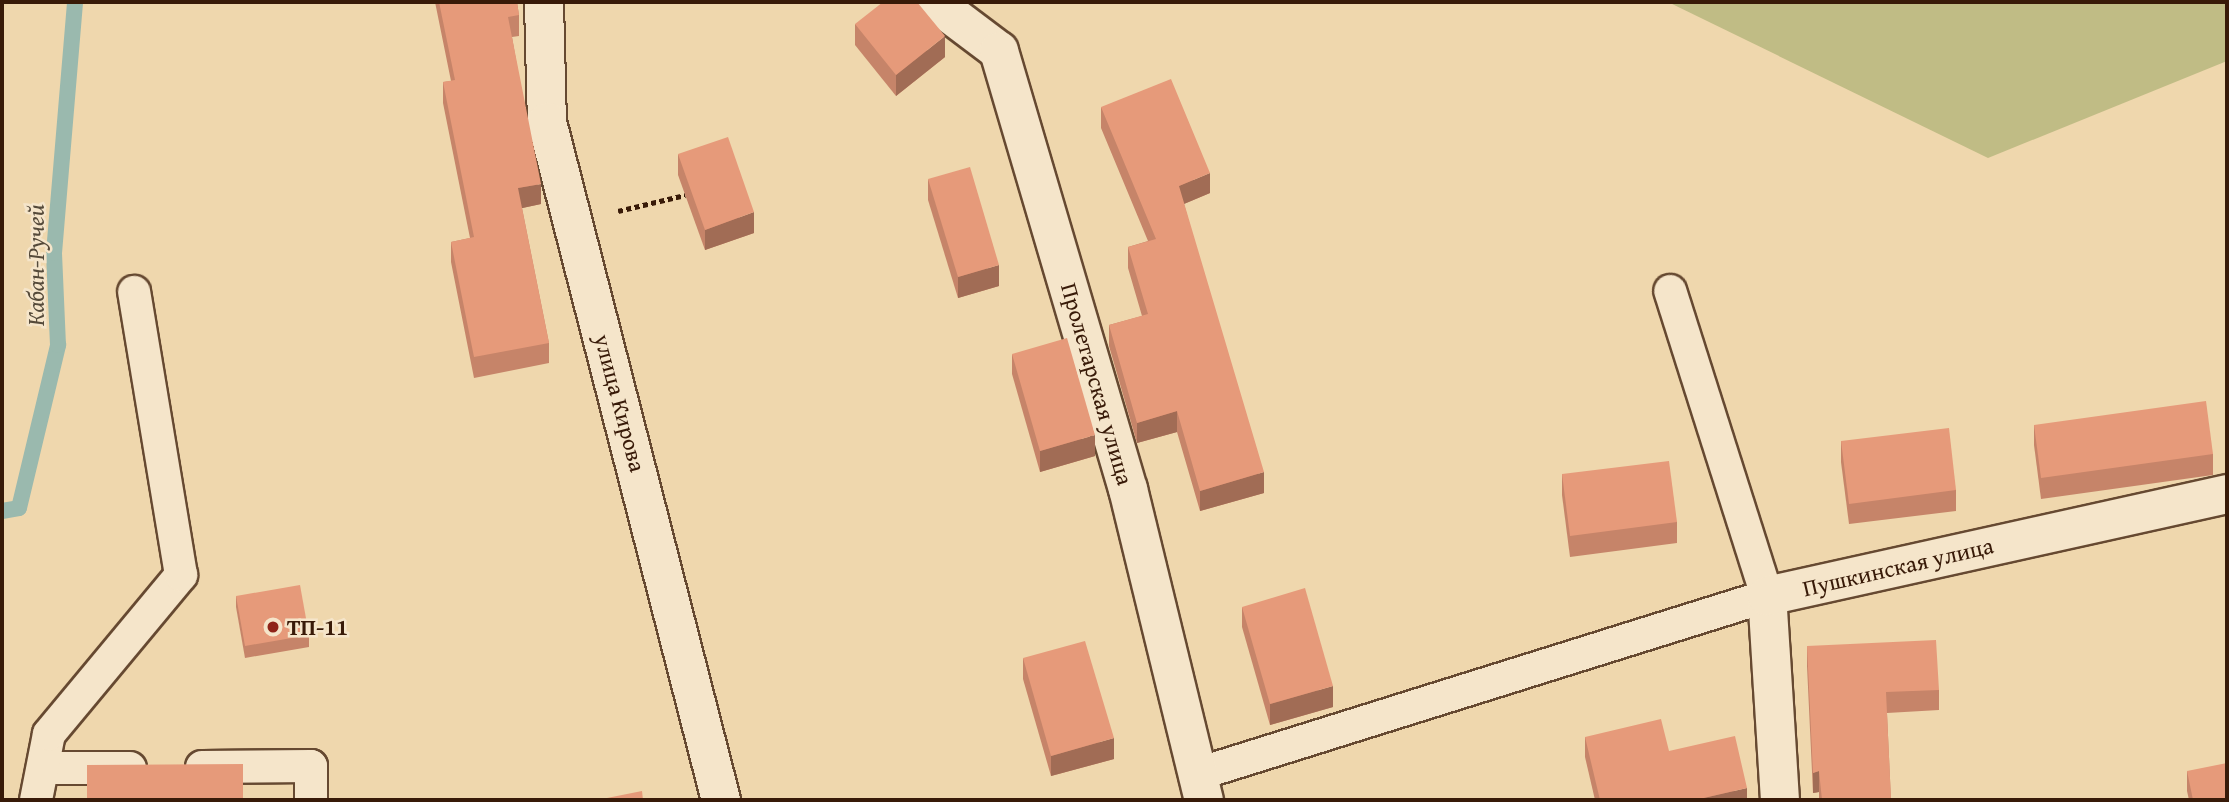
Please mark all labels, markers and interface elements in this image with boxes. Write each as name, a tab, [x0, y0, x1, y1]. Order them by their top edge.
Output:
water label: Кабан-Ручей	[22, 204, 50, 326]
street label: Пролетарская улица	[1055, 280, 1139, 488]
street label: улица Кирова	[588, 331, 652, 475]
street label: Пушкинская улица	[1800, 532, 1996, 602]
place label: ТП-11	[287, 613, 348, 641]
marker: ТП-11	[265, 619, 281, 635]

